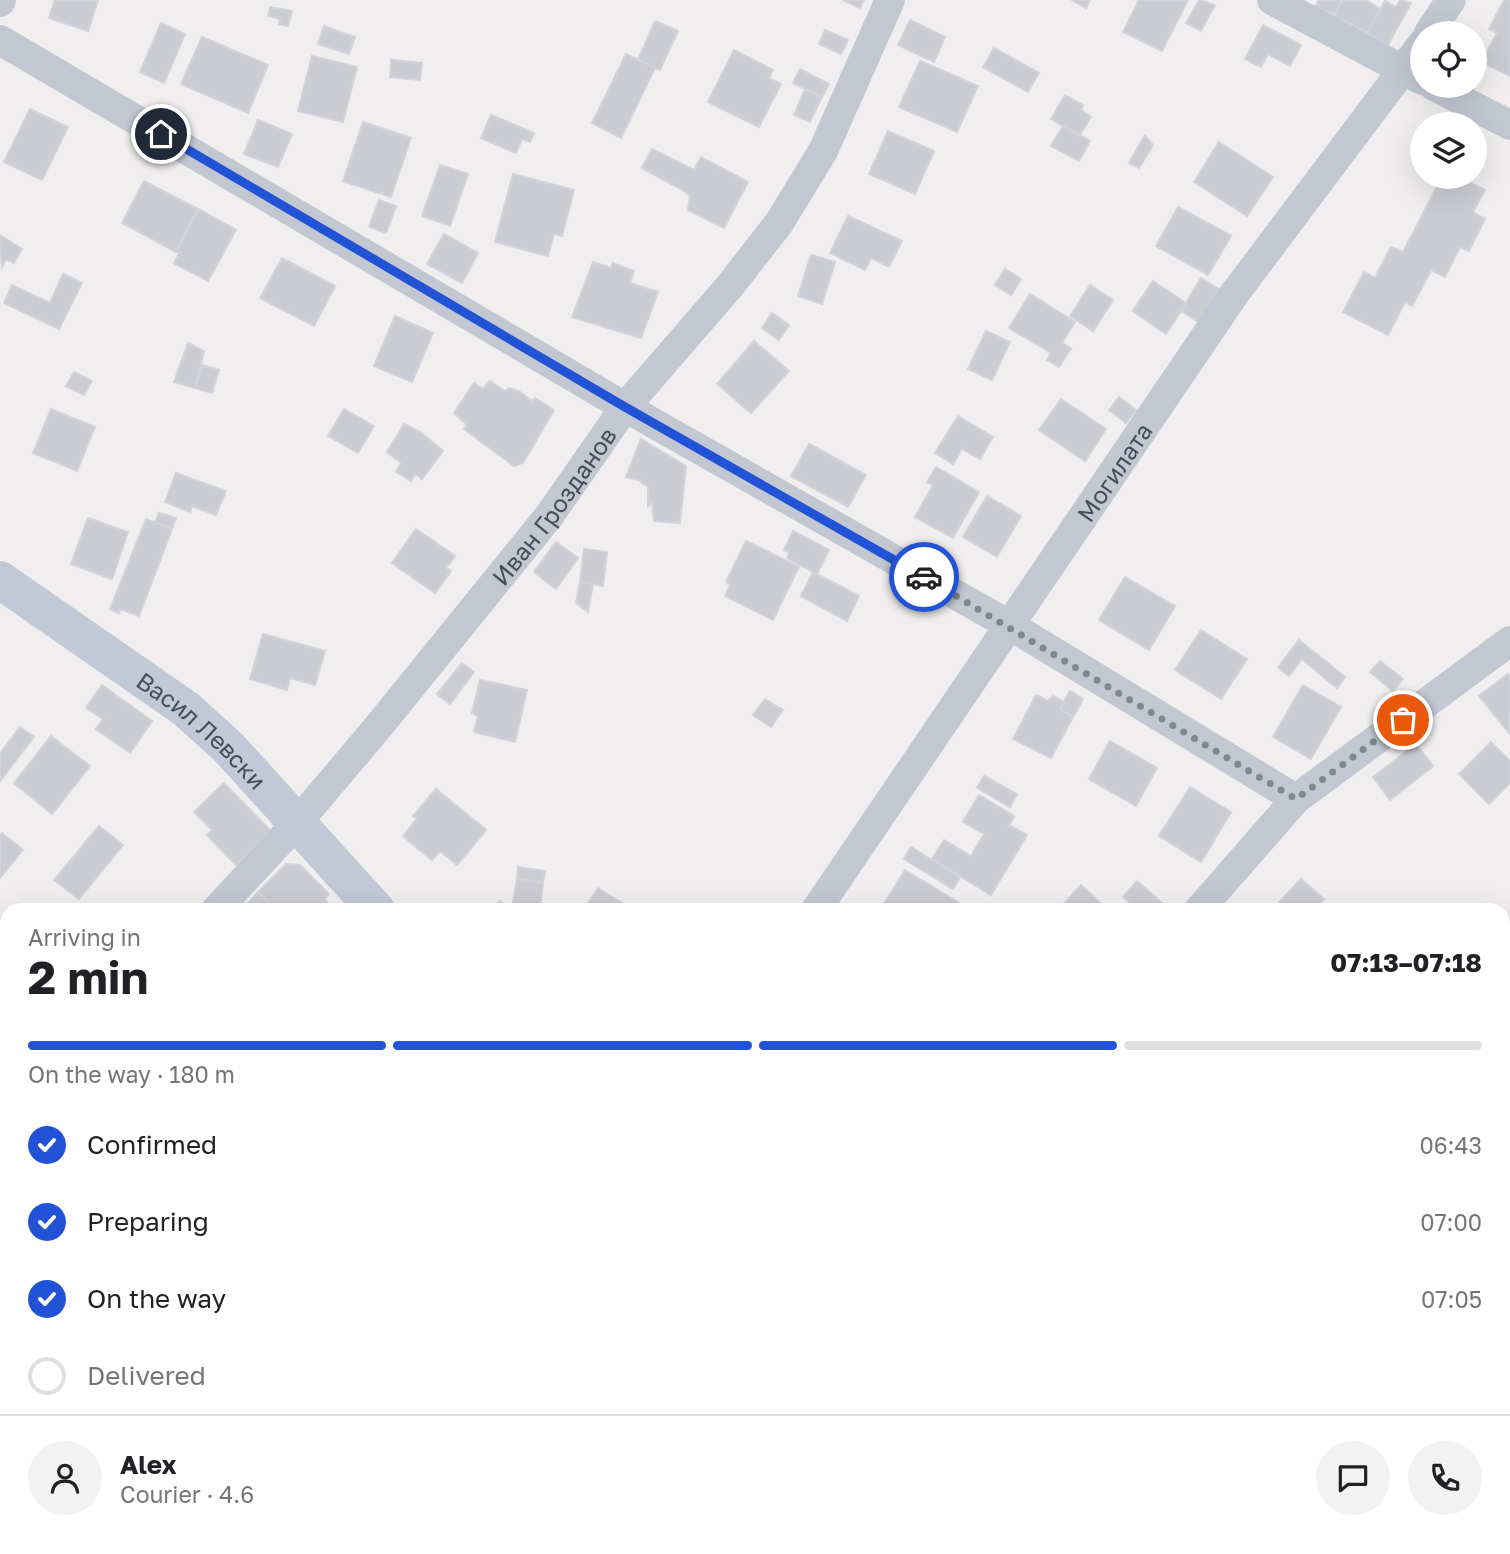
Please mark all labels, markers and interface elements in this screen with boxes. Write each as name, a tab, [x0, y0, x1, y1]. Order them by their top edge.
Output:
map controls	[1410, 21, 1487, 189]
button: locate	[1410, 21, 1487, 98]
pin	[131, 104, 191, 164]
button: layers	[1410, 112, 1487, 189]
icon: home	[142, 115, 180, 153]
street label: Могилата	[1070, 417, 1157, 526]
street label: Иван Грозданов	[485, 421, 621, 590]
courier	[889, 542, 959, 612]
icon: car	[905, 558, 943, 596]
street label: Васил Левски	[132, 665, 273, 794]
pin	[1373, 690, 1433, 750]
icon: bag	[1384, 701, 1422, 739]
text: Arriving in	[28, 923, 141, 951]
text: 07:13–07:18	[1330, 947, 1482, 978]
text: 2 min	[28, 949, 148, 1004]
text: On the way · 180 m	[28, 1060, 235, 1088]
icon: check	[28, 1126, 66, 1164]
text: Confirmed	[87, 1129, 217, 1160]
text: 06:43	[1419, 1131, 1482, 1159]
icon: check	[28, 1203, 66, 1241]
text: Preparing	[87, 1206, 209, 1237]
text: 07:00	[1420, 1208, 1482, 1236]
icon: check	[28, 1280, 66, 1318]
text: On the way	[87, 1283, 226, 1314]
text: 07:05	[1421, 1285, 1482, 1313]
text: Delivered	[87, 1360, 206, 1391]
button: person	[28, 1441, 102, 1515]
button: chat	[1316, 1441, 1390, 1515]
button: phone	[1408, 1441, 1482, 1515]
text: Alex	[120, 1449, 177, 1480]
text: Courier · 4.6	[120, 1480, 254, 1508]

